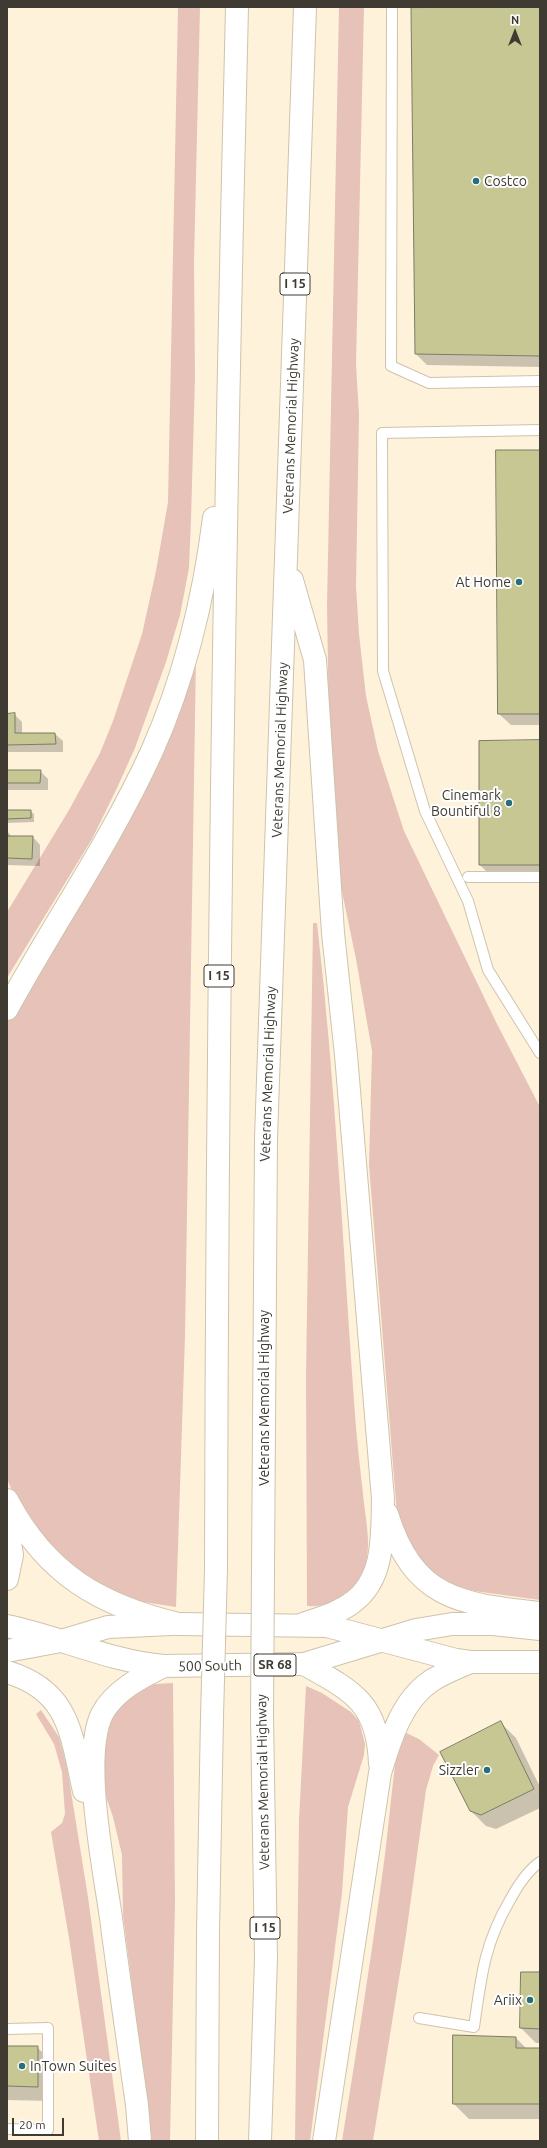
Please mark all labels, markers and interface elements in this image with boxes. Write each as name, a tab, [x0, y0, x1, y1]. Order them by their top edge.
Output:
north arrow	[495, 12, 535, 52]
text: N	[511, 14, 519, 26]
place label: Costco	[484, 173, 527, 189]
marker: Costco	[471, 176, 481, 186]
road number: I 15	[280, 273, 310, 295]
street label: Veterans Memorial Highway	[280, 338, 302, 514]
place label: At Home	[455, 574, 511, 590]
marker: At Home	[514, 577, 524, 587]
street label: Veterans Memorial Highway	[269, 662, 291, 838]
place label: Cinemark Bountiful 8	[431, 787, 501, 820]
marker: Cinemark Bountiful 8	[504, 798, 514, 808]
road number: I 15	[204, 965, 234, 987]
street label: Veterans Memorial Highway	[257, 986, 279, 1162]
street label: Veterans Memorial Highway	[256, 1310, 272, 1486]
road number: SR 68	[254, 1654, 296, 1676]
street label: 500 South	[178, 1657, 242, 1675]
street label: Veterans Memorial Highway	[253, 1694, 273, 1870]
place label: Sizzler	[439, 1762, 479, 1778]
marker: Sizzler	[482, 1765, 492, 1775]
road number: I 15	[250, 1917, 280, 1939]
place label: Ariix	[494, 1992, 522, 2008]
marker: Ariix	[525, 1995, 535, 2005]
place label: InTown Suites	[30, 2058, 117, 2074]
marker: InTown Suites	[17, 2061, 27, 2071]
scale bar	[14, 2110, 66, 2136]
text: 20 m	[19, 2118, 46, 2131]

